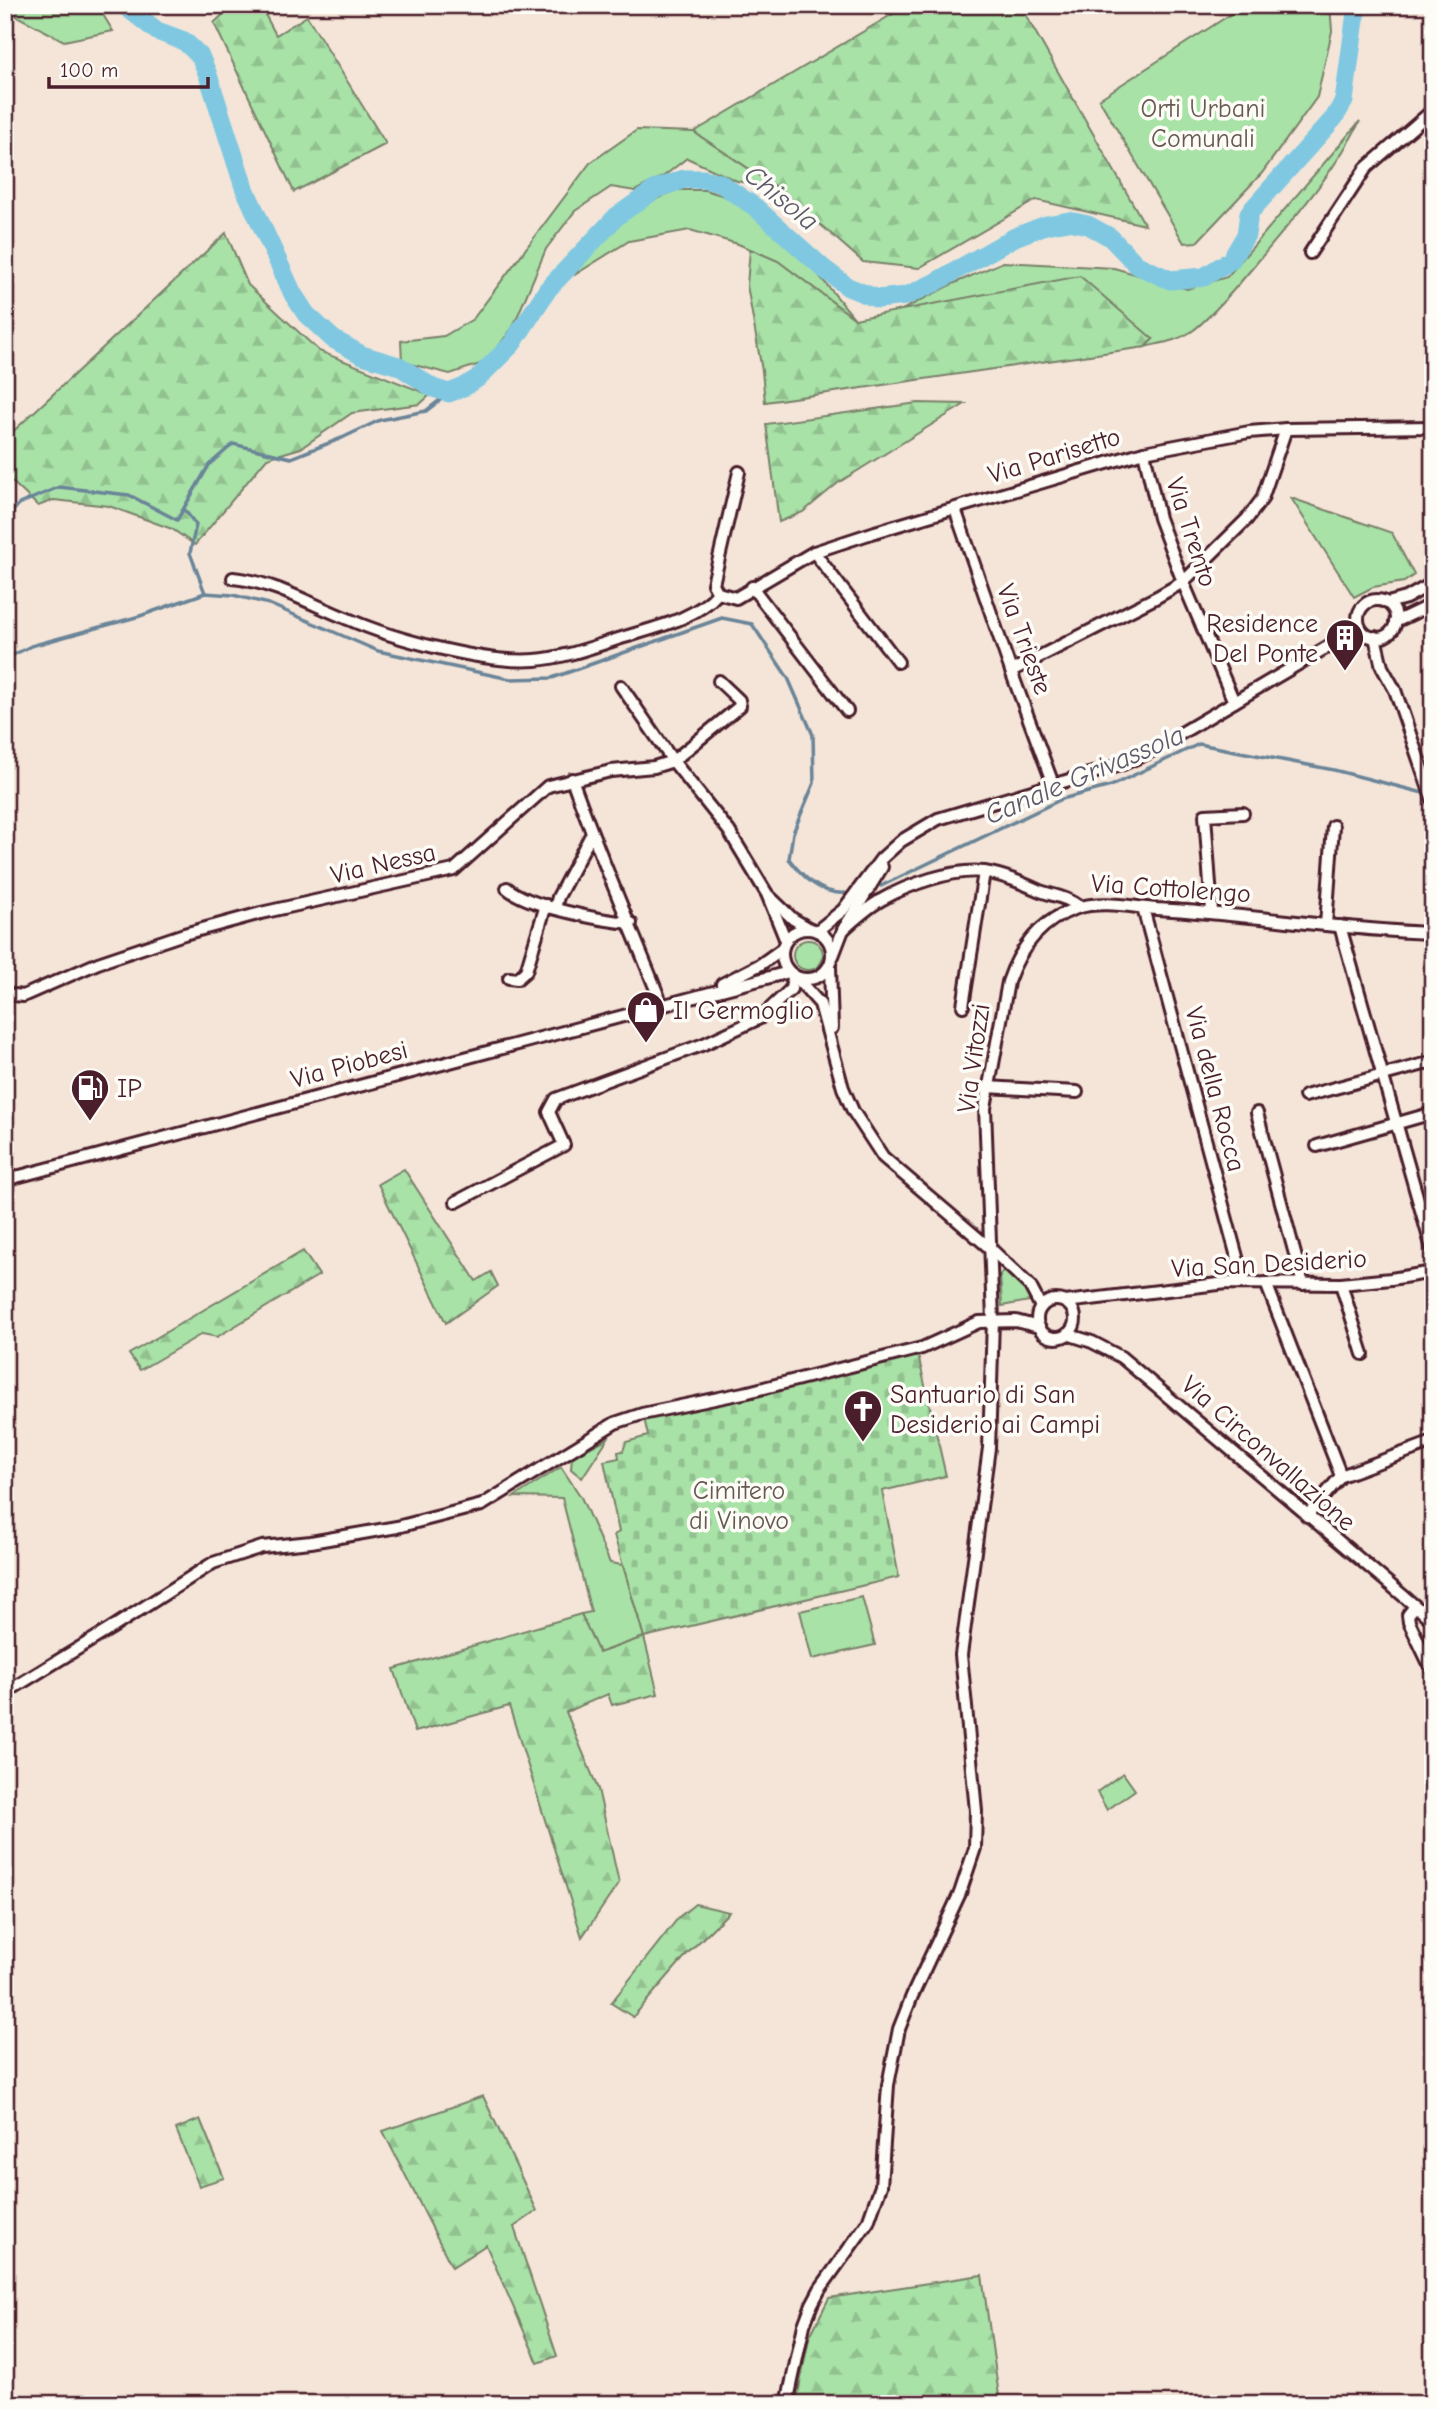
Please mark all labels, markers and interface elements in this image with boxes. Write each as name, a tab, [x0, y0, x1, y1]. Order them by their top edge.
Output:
scale bar	[49, 46, 208, 90]
text: 100 m	[60, 58, 118, 82]
park label: Orti Urbani Comunali	[1141, 94, 1265, 154]
water label: Chisola	[738, 158, 825, 237]
street label: Via Parisetto	[985, 422, 1124, 490]
street label: Via Trento	[1159, 474, 1223, 591]
street label: Via Trieste	[990, 580, 1058, 699]
place label: Residence Del Ponte	[1206, 609, 1318, 669]
building icon: Residence Del Ponte	[1324, 617, 1366, 672]
water label: Canale Grivassola	[980, 719, 1189, 831]
street label: Via Nessa	[328, 837, 439, 891]
street label: Via Cottolengo	[1090, 868, 1252, 910]
shop icon: Il Germoglio	[625, 989, 667, 1044]
place label: Il Germoglio	[673, 996, 814, 1026]
street label: Via Vitozzi	[951, 1002, 996, 1115]
street label: Via della Rocca	[1179, 1003, 1251, 1175]
street label: Via Piobesi	[288, 1035, 411, 1095]
fuel station icon: IP	[69, 1067, 111, 1122]
place label: IP	[117, 1074, 142, 1104]
street label: Via San Desiderio	[1171, 1244, 1368, 1284]
street label: Via Circonvallazione	[1175, 1370, 1362, 1538]
place label: Santuario di San Desiderio ai Campi	[890, 1380, 1100, 1440]
church icon: Santuario di San Desiderio ai Campi	[842, 1388, 884, 1443]
park label: Cimitero di Vinovo	[689, 1476, 789, 1536]

